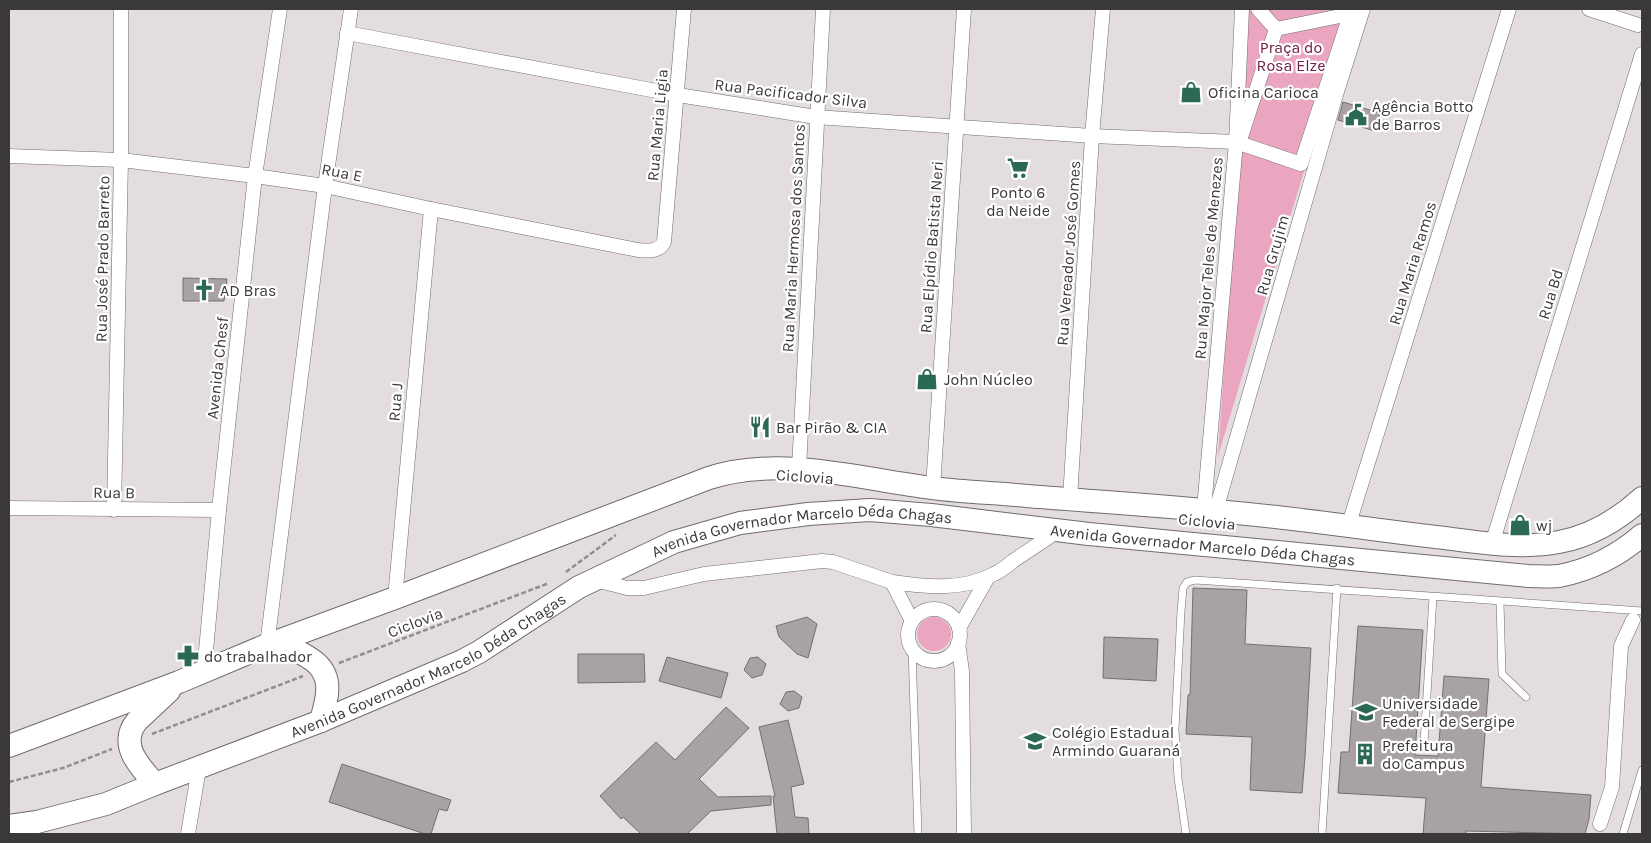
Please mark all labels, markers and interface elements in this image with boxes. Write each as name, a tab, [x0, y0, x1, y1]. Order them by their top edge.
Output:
park label: Praça do Rosa Elze	[1257, 38, 1325, 75]
street label: Rua Maria Ligia	[643, 68, 672, 182]
street label: Rua Pacificador Silva	[714, 75, 868, 112]
shop icon: Oficina Carioca	[1178, 79, 1204, 105]
place label: Oficina Carioca	[1208, 83, 1319, 102]
place label: Agência Botto de Barros	[1372, 97, 1473, 134]
public building icon: Agência Botto de Barros	[1343, 102, 1369, 128]
street label: Rua Maria Hermosa dos Santos	[778, 123, 809, 353]
supermarket icon: Ponto 6 da Neide	[1005, 155, 1031, 181]
street label: Rua Major Teles de Menezes	[1190, 156, 1227, 360]
street label: Rua E	[320, 159, 364, 186]
street label: Rua Elpídio Batista Neri	[916, 160, 947, 334]
street label: Rua Vereador José Gomes	[1053, 160, 1084, 346]
street label: Rua José Prado Barreto	[92, 176, 113, 342]
place label: Ponto 6 da Neide	[986, 183, 1050, 220]
street label: Rua Maria Ramos	[1385, 199, 1440, 327]
street label: Rua Grujim	[1252, 213, 1293, 297]
street label: Rua Bd	[1534, 267, 1567, 322]
church icon: AD Bras	[191, 277, 217, 303]
place label: AD Bras	[220, 281, 277, 300]
street label: Avenida Chesf	[203, 315, 232, 420]
shop icon: John Núcleo	[914, 366, 940, 392]
place label: John Núcleo	[944, 370, 1033, 389]
street label: Rua J	[384, 382, 407, 422]
restaurant icon: Bar Pirão & CIA	[747, 414, 773, 440]
place label: Bar Pirão & CIA	[776, 418, 887, 437]
street label: Ciclovia	[776, 465, 834, 488]
street label: Rua B	[93, 483, 135, 502]
street label: Avenida Governador Marcelo Déda Chagas	[648, 501, 954, 561]
street label: Ciclovia	[1177, 509, 1237, 534]
shop icon: wj	[1507, 512, 1533, 538]
place label: wj	[1536, 516, 1553, 535]
street label: Avenida Governador Marcelo Déda Chagas	[1049, 520, 1356, 569]
street label: Avenida Governador Marcelo Déda Chagas	[288, 589, 570, 742]
street label: Ciclovia	[385, 603, 446, 642]
pharmacy icon: do trabalhador	[175, 643, 201, 669]
place label: do trabalhador	[204, 647, 312, 666]
place label: Universidade Federal de Sergipe	[1382, 694, 1515, 731]
school or university icon: Universidade Federal de Sergipe	[1353, 699, 1379, 725]
place label: Colégio Estadual Armindo Guaraná	[1052, 723, 1180, 760]
school or university icon: Colégio Estadual Armindo Guaraná	[1022, 728, 1048, 754]
place label: Prefeitura do Campus	[1382, 736, 1465, 773]
building icon: Prefeitura do Campus	[1352, 741, 1378, 767]

